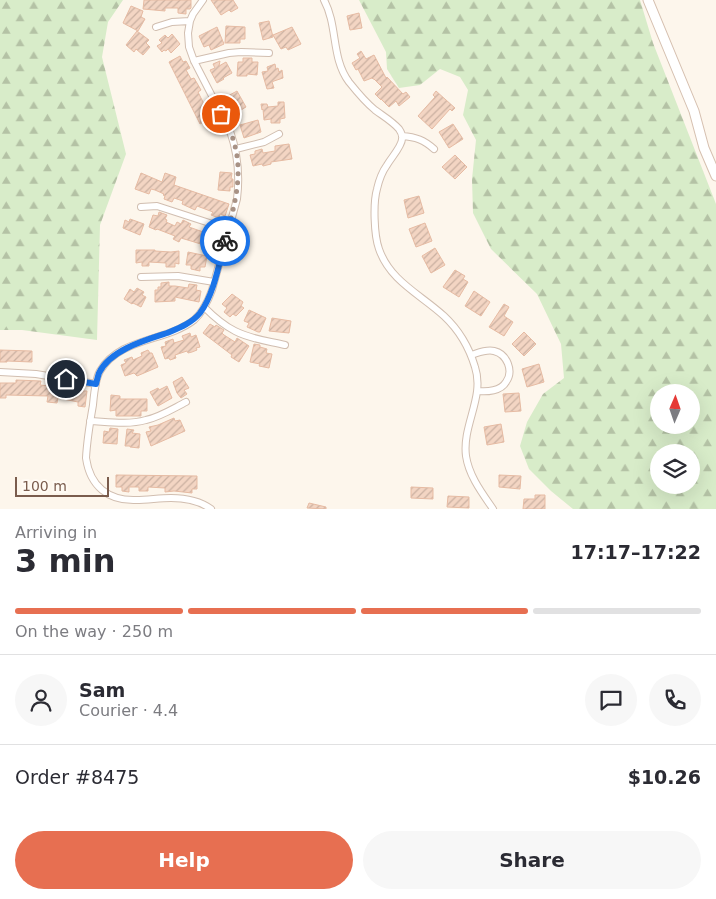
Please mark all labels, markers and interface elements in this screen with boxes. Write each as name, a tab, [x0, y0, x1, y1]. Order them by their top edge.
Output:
pin	[200, 93, 242, 135]
icon: bag	[207, 100, 235, 128]
courier	[200, 216, 250, 266]
icon: bike	[211, 227, 239, 255]
pin	[45, 358, 87, 400]
icon: home	[52, 365, 80, 393]
north arrow	[650, 384, 700, 434]
map controls	[650, 384, 700, 494]
button: layers	[650, 444, 700, 494]
scale bar	[15, 474, 109, 497]
text: 100 m	[22, 478, 67, 494]
text: Arriving in	[15, 523, 97, 542]
text: 17:17–17:22	[571, 541, 701, 563]
text: 3 min	[15, 542, 116, 580]
text: On the way · 250 m	[15, 622, 173, 641]
button: person	[15, 674, 67, 726]
button: chat	[585, 674, 637, 726]
button: phone	[649, 674, 701, 726]
text: Sam	[79, 679, 125, 701]
text: Courier · 4.4	[79, 701, 178, 720]
text: Order #8475	[15, 766, 139, 788]
text: $10.26	[628, 766, 701, 788]
button: Help	[15, 831, 353, 889]
button: Share	[363, 831, 701, 889]

